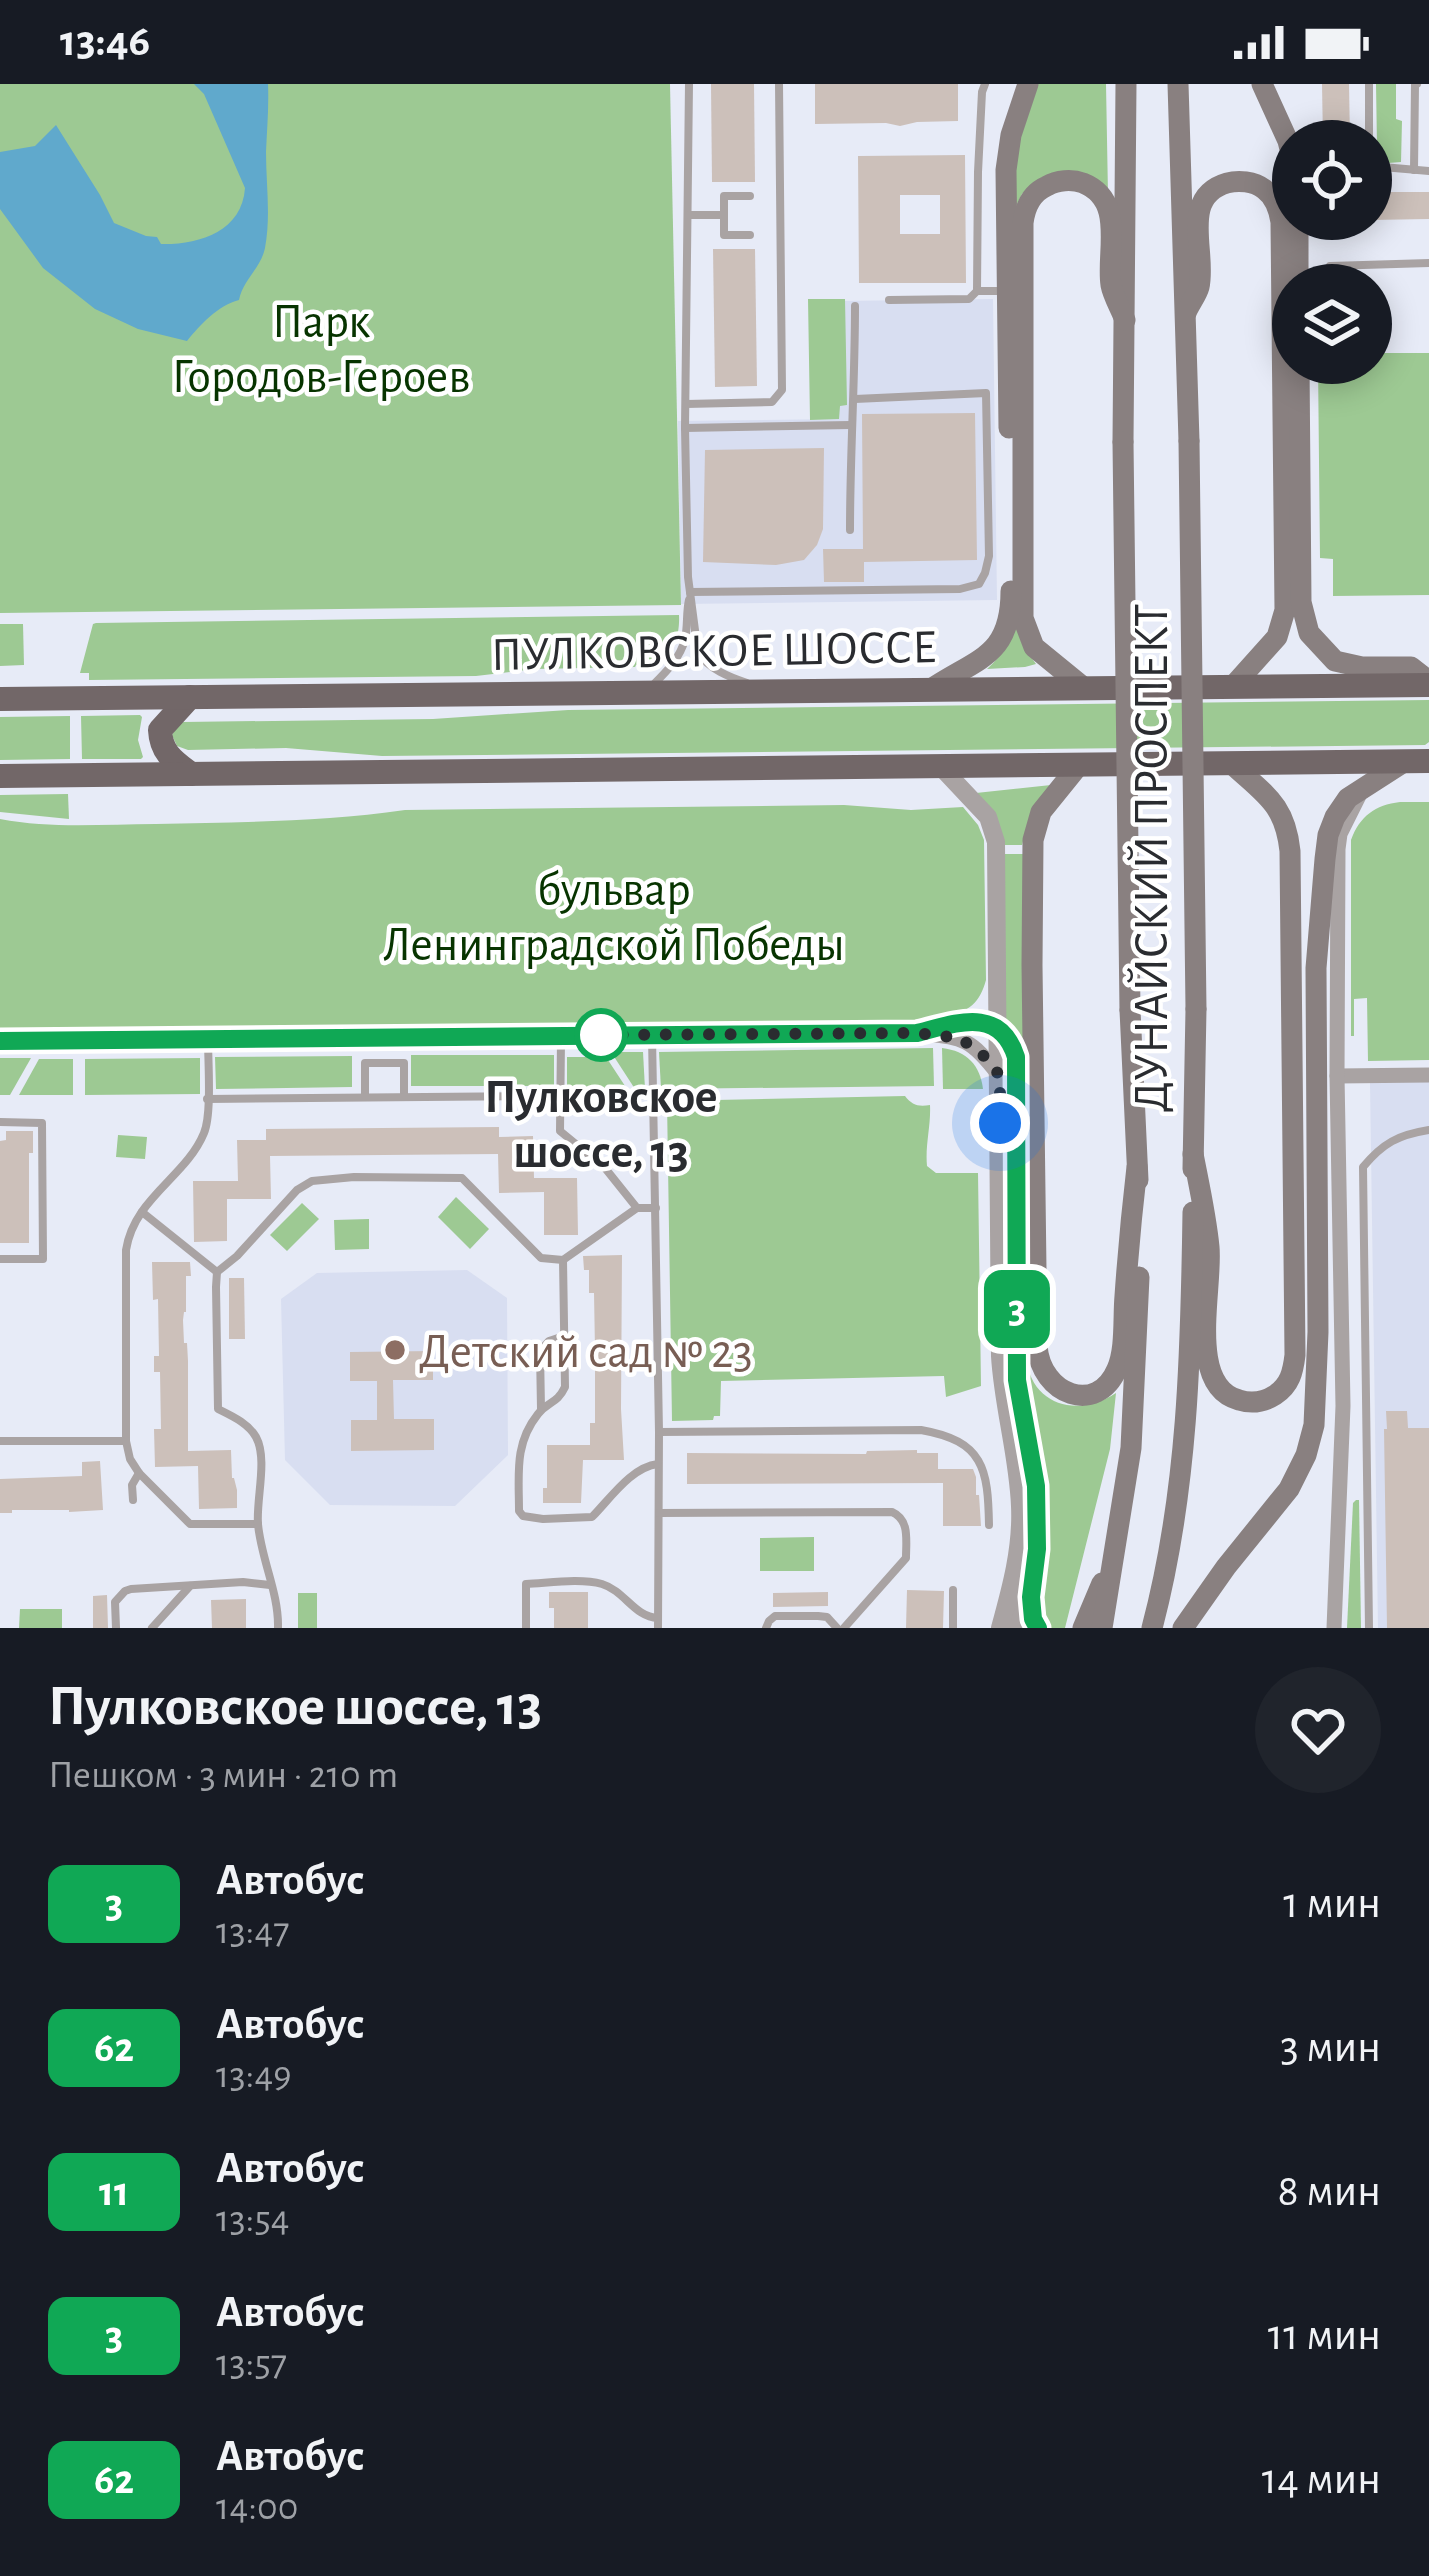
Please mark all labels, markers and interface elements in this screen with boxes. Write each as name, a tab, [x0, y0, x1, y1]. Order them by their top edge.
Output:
text: 13:46	[60, 19, 150, 64]
map controls	[1272, 120, 1392, 384]
button: locate	[1272, 120, 1392, 240]
button: layers	[1272, 264, 1392, 384]
park label: Парк Городов-Героев	[172, 299, 471, 402]
street label: ДУНАЙСКИЙ ПРОСПЕКТ	[1127, 603, 1177, 1112]
street label: ПУЛКОВСКОЕ ШОССЕ	[490, 624, 938, 680]
park label: бульвар Ленинградской Победы	[383, 867, 845, 970]
marker: Пулковское шоссе, 13	[576, 1010, 626, 1060]
place label: Пулковское шоссе, 13	[484, 1074, 718, 1177]
your location	[970, 1093, 1030, 1153]
line badge: 3	[978, 1270, 1056, 1348]
text: 3	[1008, 1288, 1026, 1330]
place label: Детский сад № 23	[419, 1329, 753, 1377]
marker: Детский сад № 23	[382, 1337, 408, 1363]
button: heart	[1255, 1667, 1381, 1793]
text: Пулковское шоссе, 13	[48, 1678, 542, 1735]
text: Пешком · 3 мин · 210 m	[48, 1756, 398, 1795]
text: Автобус	[216, 1858, 365, 1903]
text: 1 мин	[1283, 1881, 1381, 1926]
text: 3	[105, 1883, 123, 1925]
text: 13:47	[216, 1912, 289, 1951]
text: Автобус	[216, 2002, 365, 2047]
text: 3 мин	[1280, 2025, 1381, 2070]
text: 62	[94, 2027, 134, 2069]
text: 13:49	[216, 2056, 292, 2095]
text: Автобус	[216, 2146, 365, 2191]
text: 8 мин	[1277, 2169, 1381, 2214]
text: 11	[99, 2171, 129, 2213]
text: 13:54	[216, 2200, 289, 2239]
text: Автобус	[216, 2290, 365, 2335]
text: 11 мин	[1268, 2313, 1381, 2358]
text: 3	[105, 2315, 123, 2357]
text: 13:57	[216, 2344, 287, 2383]
text: Автобус	[216, 2434, 365, 2479]
text: 14 мин	[1262, 2457, 1381, 2502]
text: 62	[94, 2459, 134, 2501]
text: 14:00	[216, 2488, 298, 2527]

